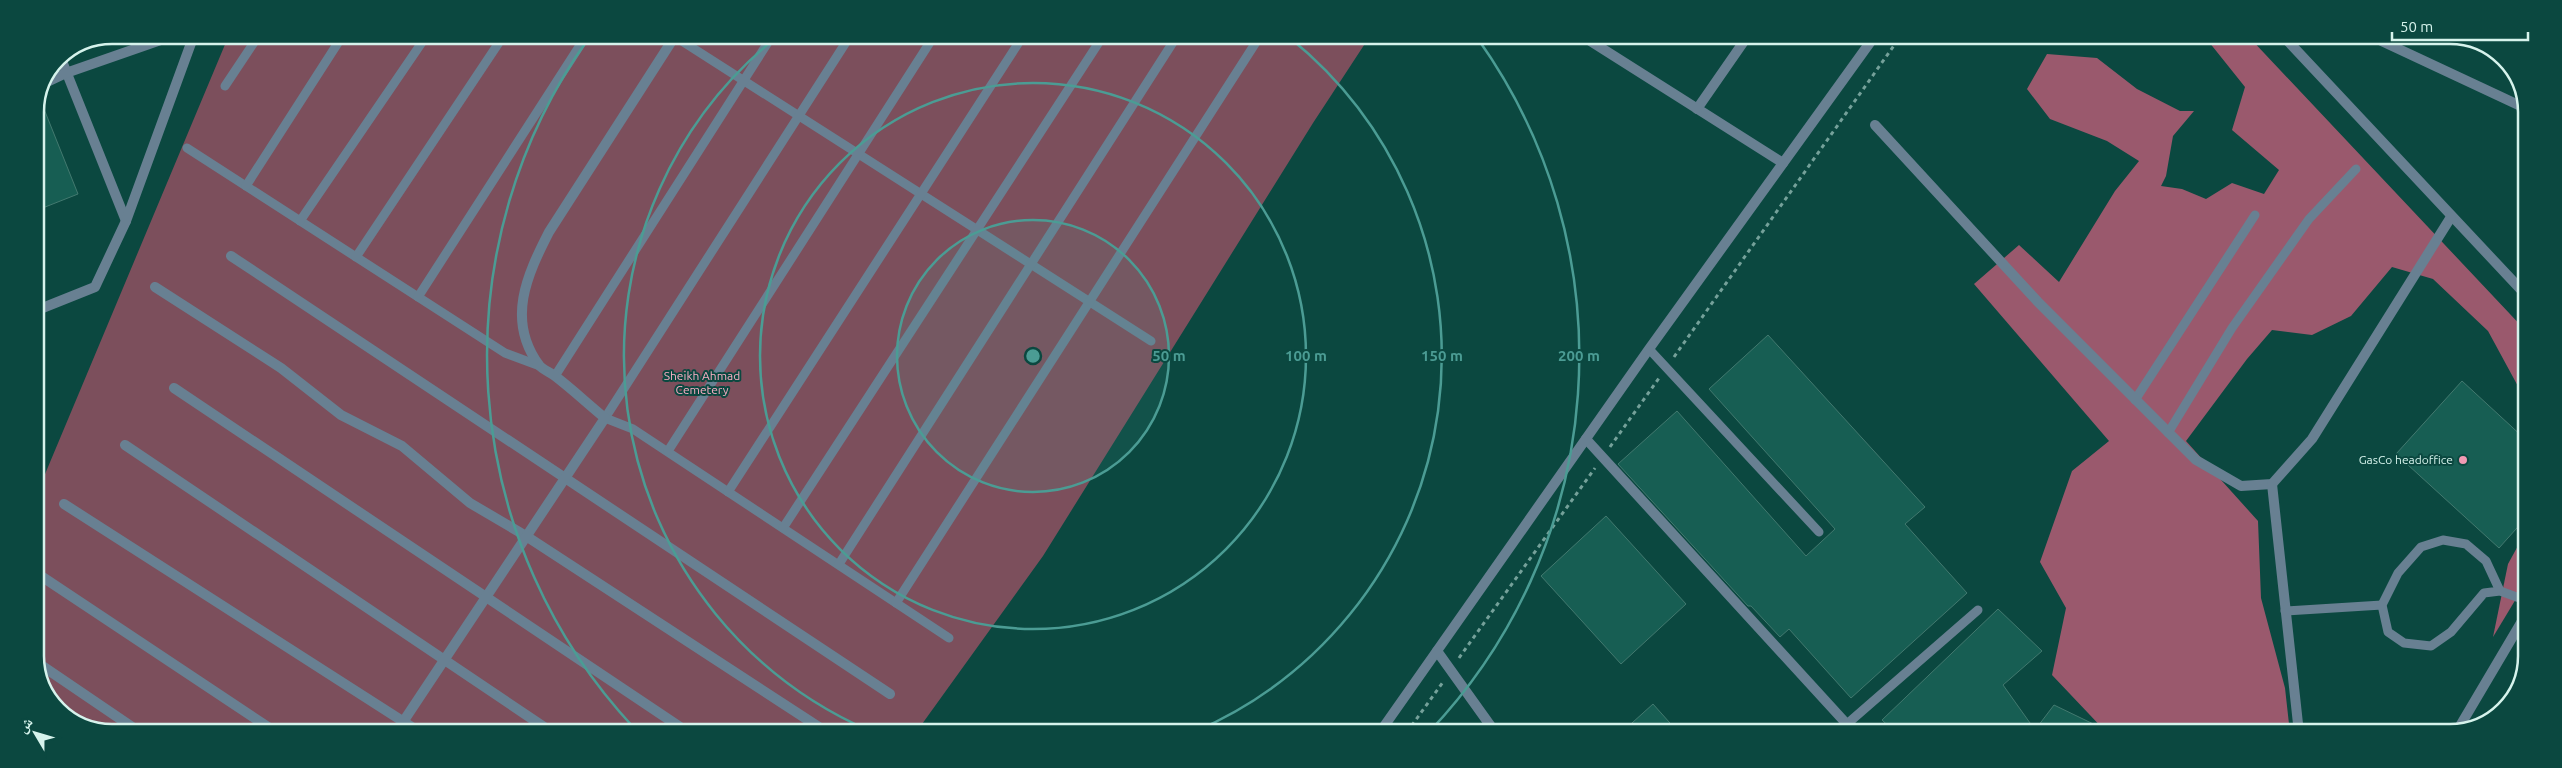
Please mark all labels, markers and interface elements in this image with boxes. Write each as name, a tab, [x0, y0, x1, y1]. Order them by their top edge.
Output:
scale bar	[2392, 10, 2528, 42]
text: 50 m	[2400, 18, 2433, 35]
centre of rings	[1024, 347, 1042, 365]
text: 50 m	[1152, 347, 1186, 364]
text: 100 m	[1285, 347, 1327, 364]
text: 150 m	[1421, 347, 1463, 364]
text: 200 m	[1558, 347, 1600, 364]
park label: Sheikh Ahmad Cemetery	[664, 369, 740, 396]
place label: GasCo headoffice	[2359, 453, 2453, 466]
marker: GasCo headoffice	[2457, 454, 2469, 466]
north arrow	[10, 708, 60, 758]
text: ش	[14, 714, 37, 736]

